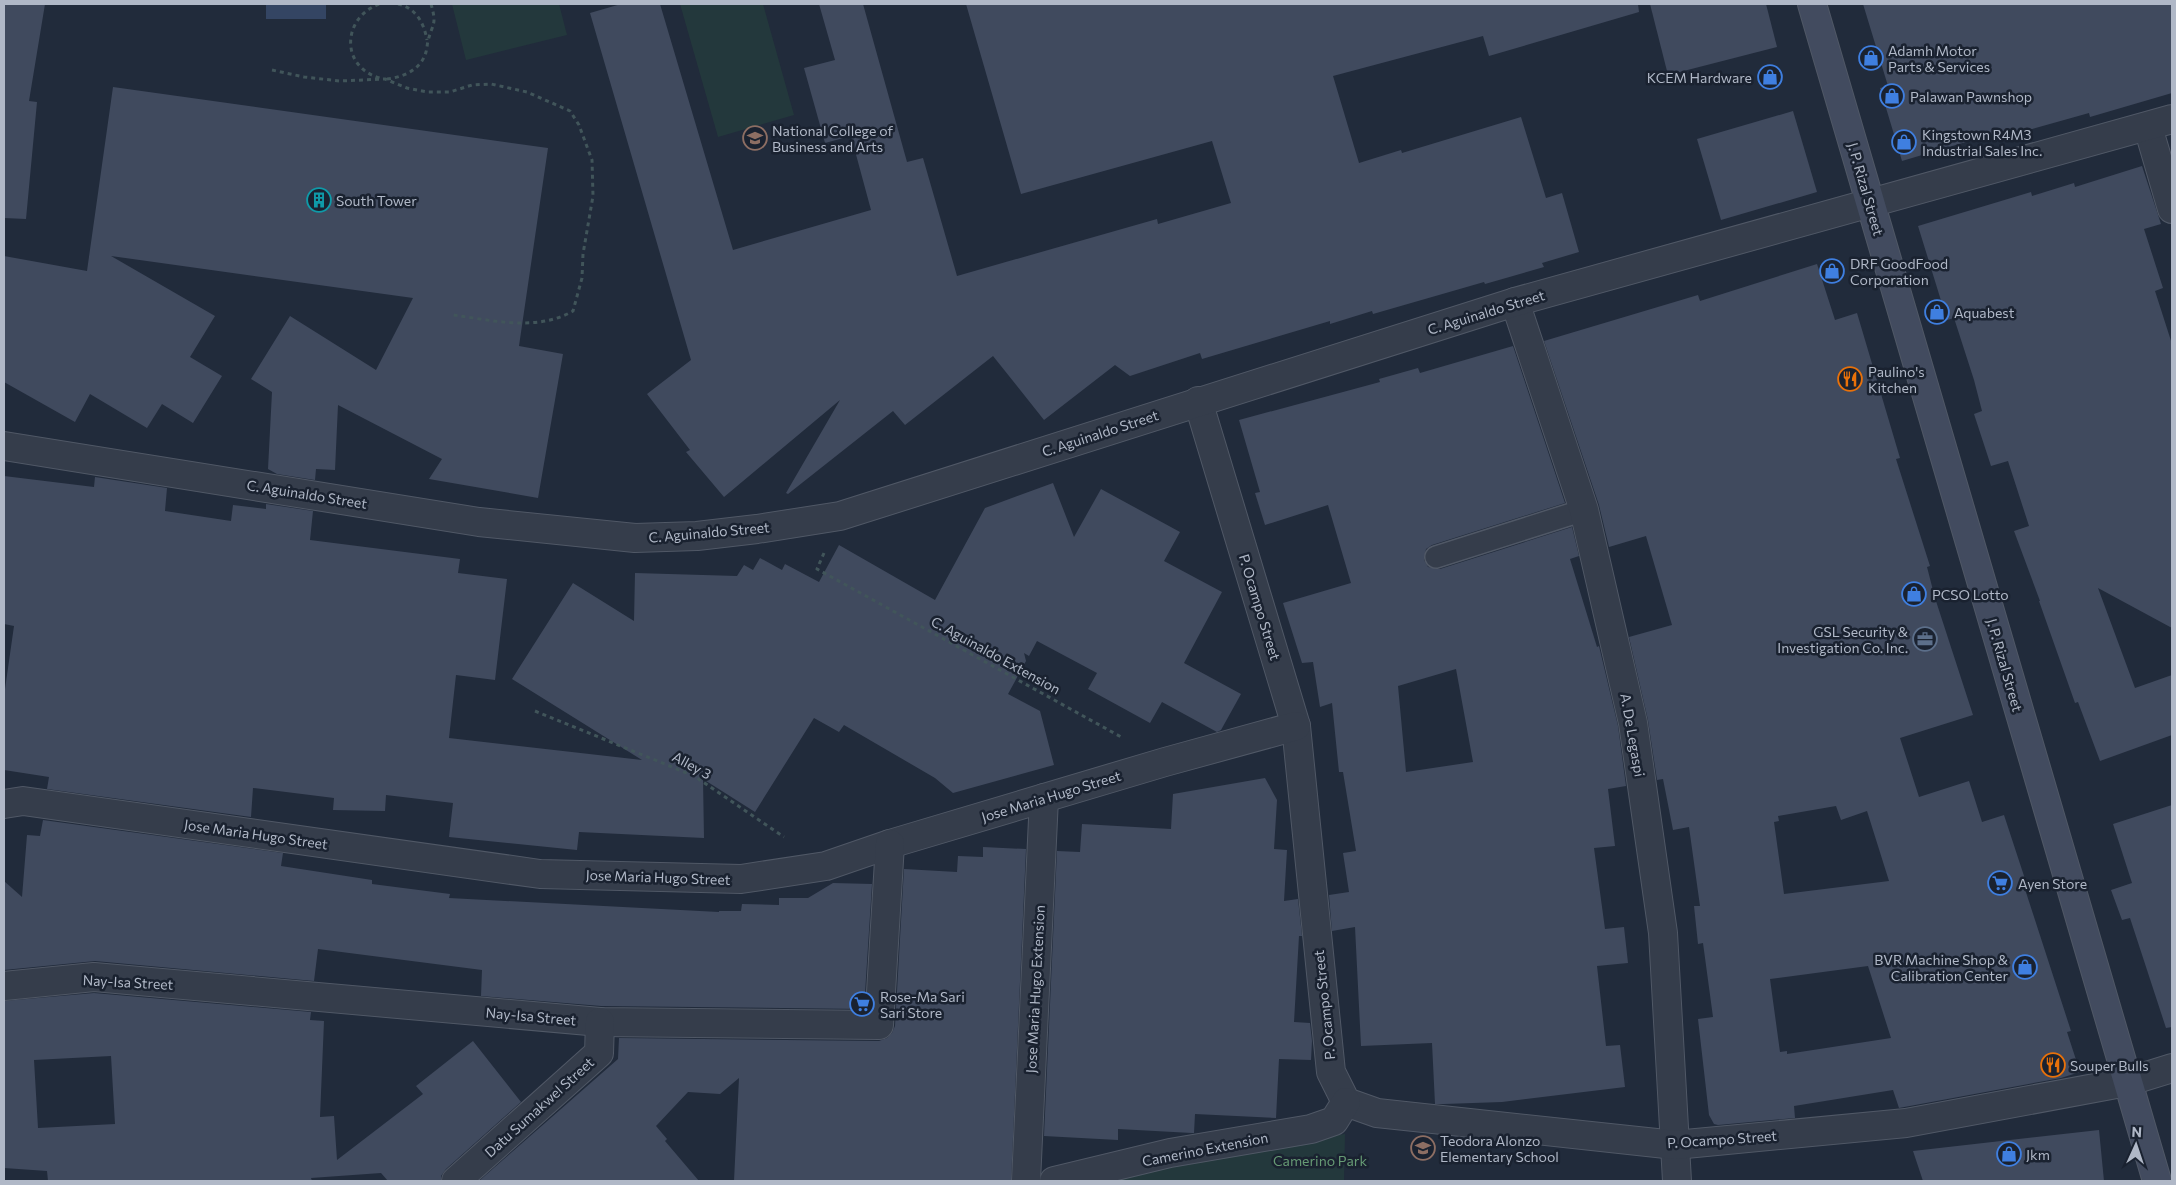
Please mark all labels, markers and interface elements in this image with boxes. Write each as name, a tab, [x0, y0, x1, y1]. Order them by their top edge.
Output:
place label: Adamh Motor Parts & Services	[1888, 42, 1990, 75]
shop icon: Adamh Motor Parts & Services	[1858, 45, 1884, 71]
shop icon: KCEM Hardware	[1757, 64, 1783, 90]
place label: KCEM Hardware	[1647, 69, 1752, 86]
shop icon: Palawan Pawnshop	[1879, 83, 1905, 109]
place label: Palawan Pawnshop	[1910, 88, 2032, 105]
place label: National College of Business and Arts	[772, 122, 893, 155]
school or university icon: National College of Business and Arts	[742, 125, 768, 151]
place label: Kingstown R4M3 Industrial Sales Inc.	[1922, 126, 2042, 159]
shop icon: Kingstown R4M3 Industrial Sales Inc.	[1891, 129, 1917, 155]
street label: J. P. Rizal Street	[1845, 140, 1888, 238]
building icon: South Tower	[306, 187, 332, 213]
place label: South Tower	[336, 192, 417, 209]
place label: DRF GoodFood Corporation	[1850, 255, 1948, 288]
shop icon: DRF GoodFood Corporation	[1819, 258, 1845, 284]
street label: C. Aguinaldo Street	[1425, 286, 1547, 338]
shop icon: Aquabest	[1924, 299, 1950, 325]
place label: Aquabest	[1954, 304, 2015, 321]
place label: Paulino's Kitchen	[1868, 363, 1925, 396]
restaurant icon: Paulino's Kitchen	[1837, 366, 1863, 392]
street label: C. Aguinaldo Street	[1040, 406, 1161, 460]
street label: C. Aguinaldo Street	[246, 476, 369, 512]
street label: C. Aguinaldo Street	[648, 518, 771, 546]
street label: P. Ocampo Street	[1236, 552, 1284, 662]
shop icon: PCSO Lotto	[1901, 581, 1927, 607]
place label: PCSO Lotto	[1932, 586, 2009, 603]
street label: C. Aguinaldo Extension	[928, 612, 1064, 698]
street label: J. P. Rizal Street	[1984, 616, 2027, 714]
place label: GSL Security & Investigation Co. Inc.	[1777, 623, 1909, 656]
office icon: GSL Security & Investigation Co. Inc.	[1912, 626, 1938, 652]
street label: A. De Legaspi	[1617, 692, 1649, 778]
street label: Alley 3	[670, 748, 714, 782]
street label: Jose Maria Hugo Street	[979, 767, 1123, 825]
street label: Jose Maria Hugo Street	[183, 815, 329, 853]
street label: Jose Maria Hugo Street	[585, 866, 731, 888]
supermarket icon: Ayen Store	[1987, 870, 2013, 896]
place label: Ayen Store	[2018, 875, 2087, 892]
street label: Jose Maria Hugo Extension	[1022, 904, 1048, 1074]
street label: P. Ocampo Street	[1310, 949, 1338, 1061]
place label: BVR Machine Shop & Calibration Center	[1874, 951, 2009, 984]
shop icon: BVR Machine Shop & Calibration Center	[2012, 954, 2038, 980]
street label: Nay-Isa Street	[82, 971, 174, 993]
place label: Rose-Ma Sari Sari Store	[880, 988, 965, 1021]
supermarket icon: Rose-Ma Sari Sari Store	[849, 991, 875, 1017]
street label: Nay-Isa Street	[485, 1004, 577, 1028]
restaurant icon: Souper Bulls	[2040, 1052, 2066, 1078]
street label: Datu Sumakwel Street	[481, 1053, 597, 1161]
place label: Souper Bulls	[2070, 1057, 2149, 1074]
north arrow	[2111, 1120, 2161, 1170]
text: N	[2131, 1123, 2142, 1140]
street label: P. Ocampo Street	[1666, 1127, 1778, 1151]
street label: Camerino Extension	[1141, 1128, 1269, 1170]
place label: Teodora Alonzo Elementary School	[1440, 1132, 1559, 1165]
school or university icon: Teodora Alonzo Elementary School	[1410, 1135, 1436, 1161]
shop icon: Jkm	[1996, 1141, 2022, 1167]
place label: Jkm	[2026, 1146, 2050, 1163]
park label: Camerino Park	[1273, 1152, 1367, 1169]

